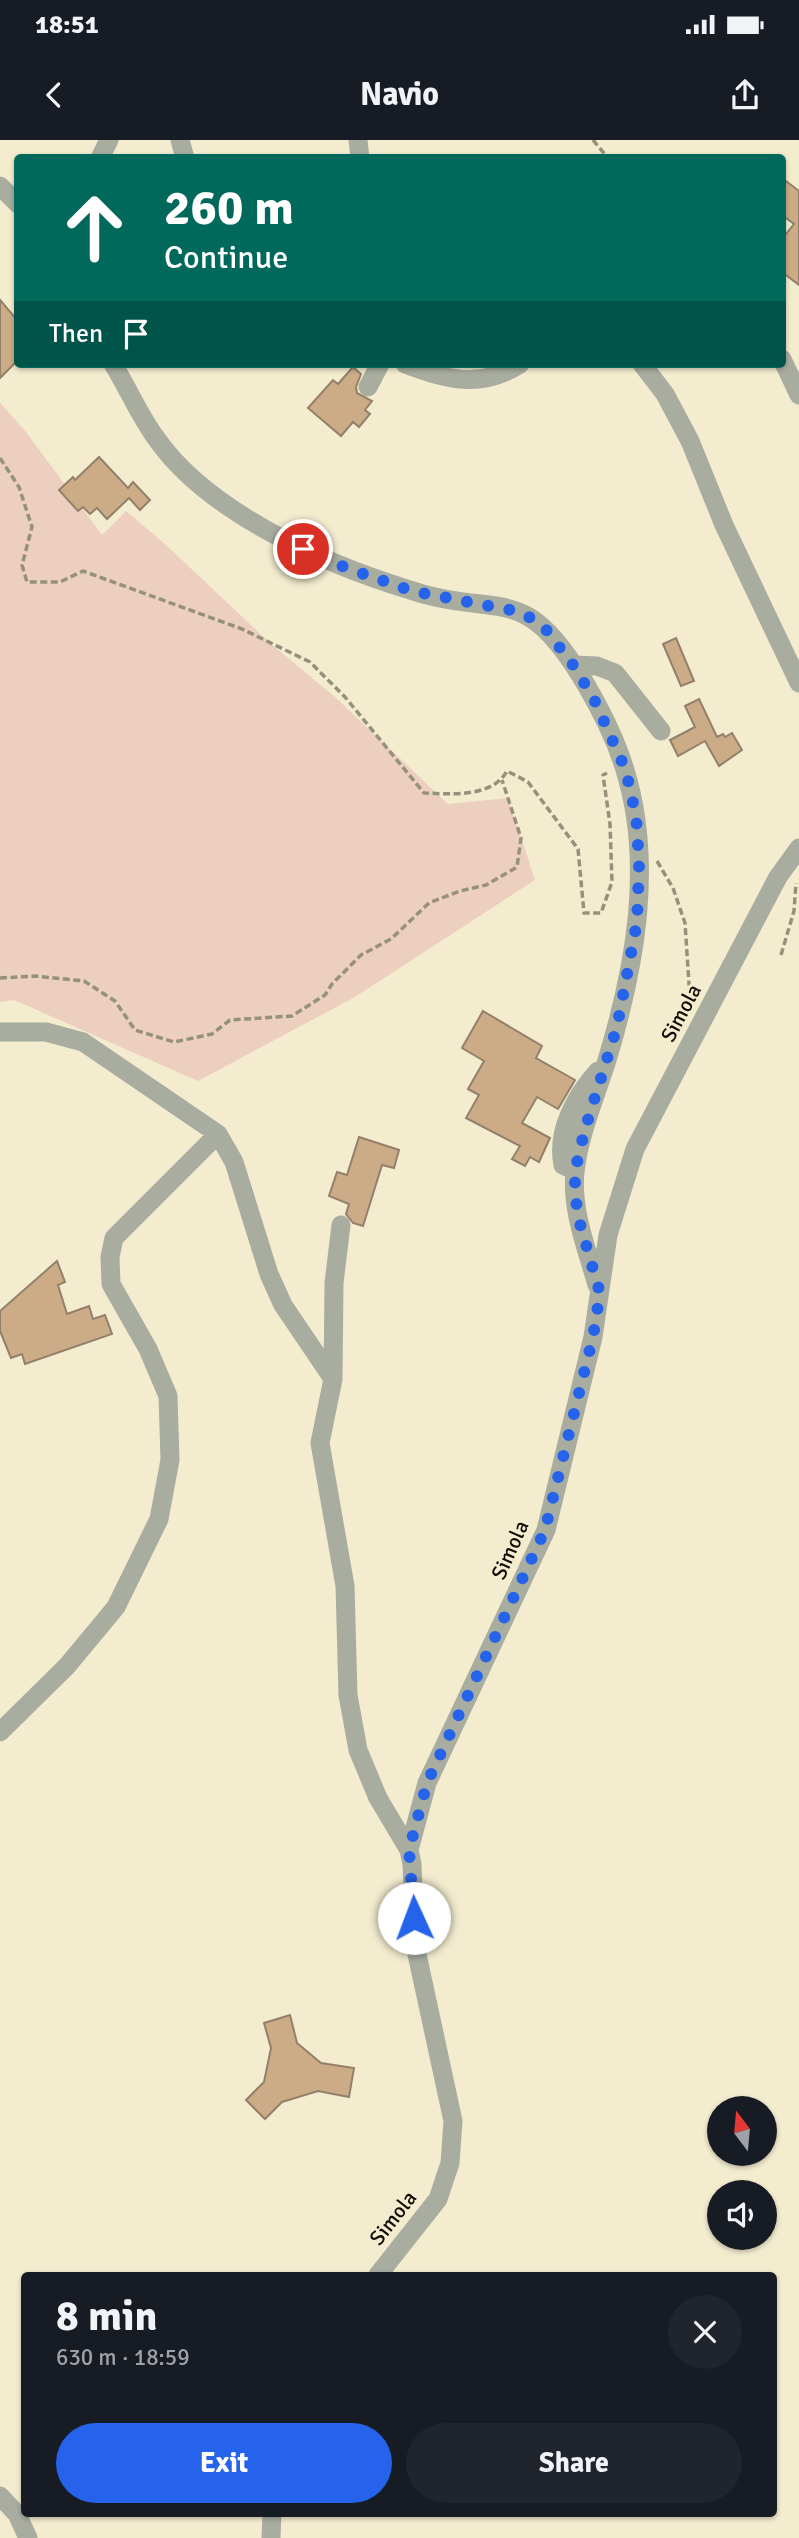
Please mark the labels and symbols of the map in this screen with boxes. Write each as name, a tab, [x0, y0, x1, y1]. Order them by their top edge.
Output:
pin	[273, 519, 333, 579]
street label: Simola	[655, 980, 707, 1046]
street label: Simola	[486, 1516, 534, 1584]
position arrow	[377, 1881, 451, 1955]
north arrow	[707, 2096, 777, 2166]
street label: Simola	[364, 2186, 422, 2250]

